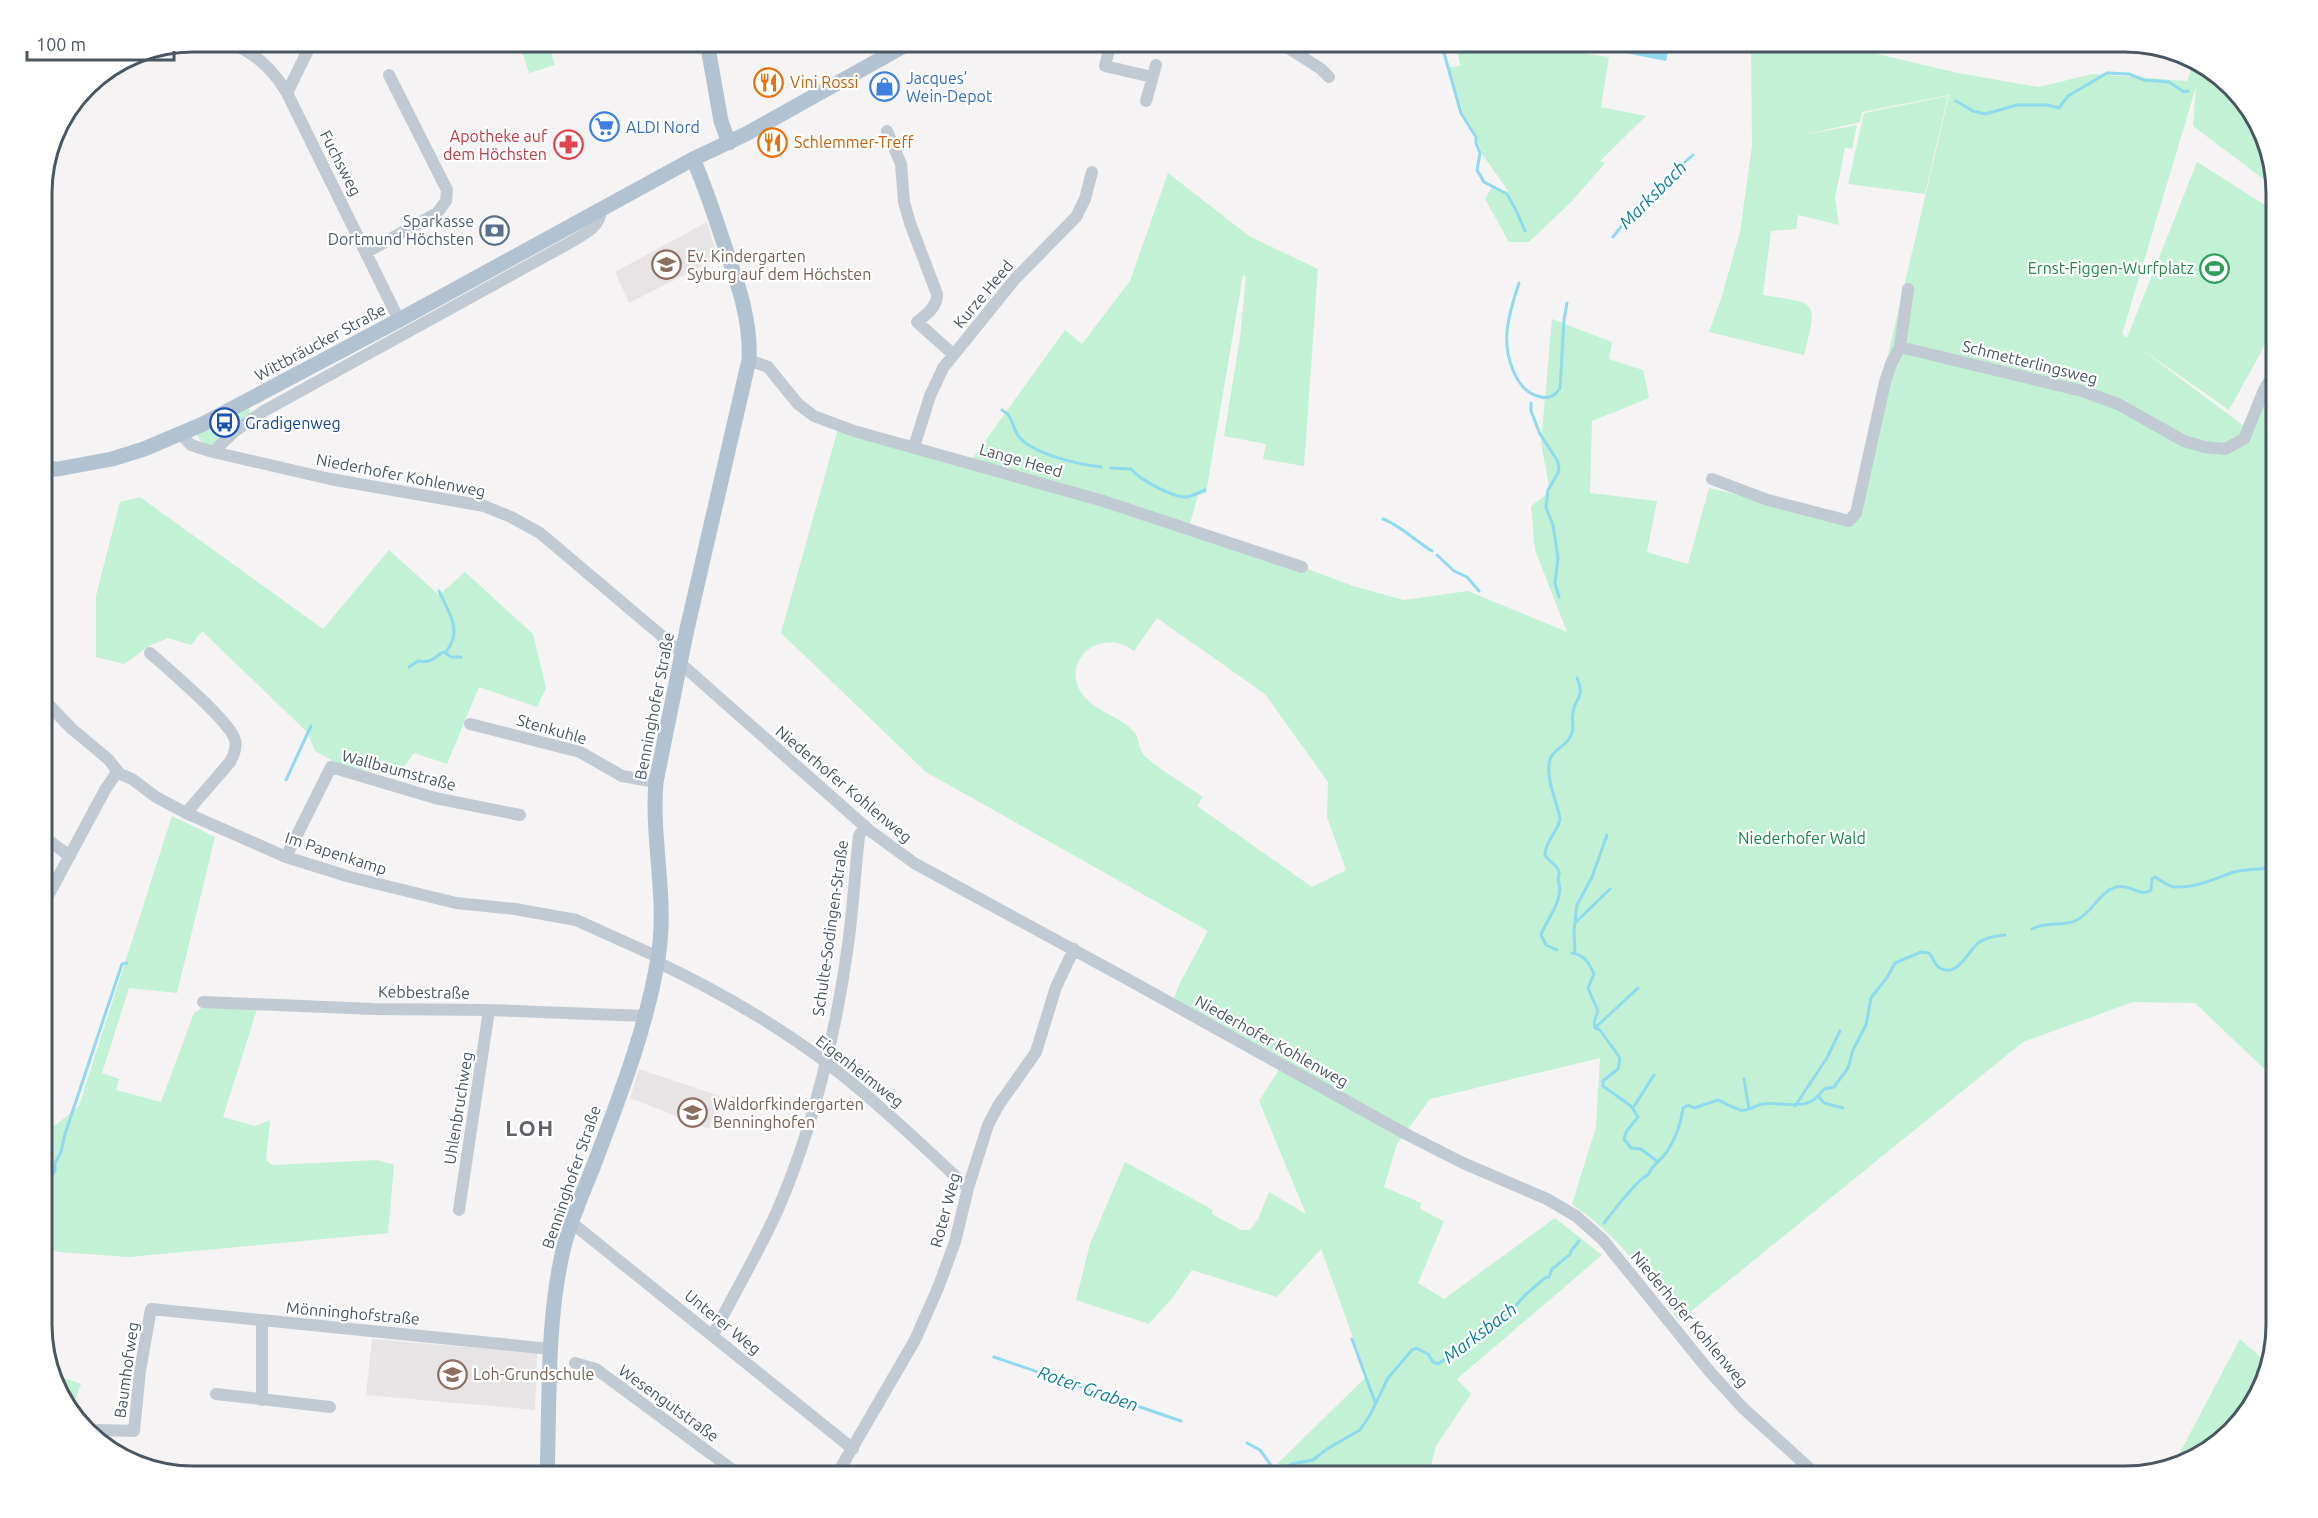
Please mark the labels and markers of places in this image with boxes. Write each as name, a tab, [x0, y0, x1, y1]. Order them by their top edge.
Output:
restaurant icon: Vini Rossi	[753, 66, 785, 98]
place label: Jacques’ Wein-Depot	[906, 69, 993, 105]
shop icon: Jacques’ Wein-Depot	[869, 71, 901, 103]
place label: Vini Rossi	[790, 73, 858, 91]
supermarket icon: ALDI Nord	[589, 111, 621, 143]
place label: ALDI Nord	[626, 118, 700, 136]
restaurant icon: Schlemmer-Treff	[757, 126, 789, 158]
place label: Apotheke auf dem Höchsten	[443, 127, 548, 163]
pharmacy icon: Apotheke auf dem Höchsten	[552, 129, 584, 161]
place label: Schlemmer-Treff	[794, 133, 914, 151]
place label: Sparkasse Dortmund Höchsten	[328, 212, 474, 248]
bank icon: Sparkasse Dortmund Höchsten	[479, 214, 511, 246]
place label: Ev. Kindergarten Syburg auf dem Höchsten	[687, 247, 871, 283]
school or university icon: Ev. Kindergarten Syburg auf dem Höchsten	[650, 249, 682, 281]
sports icon: Ernst-Figgen-Wurfplatz	[2199, 252, 2231, 284]
place label: Ernst-Figgen-Wurfplatz	[2028, 259, 2194, 277]
bus stop icon: Gradigenweg	[208, 407, 240, 439]
place label: Gradigenweg	[245, 414, 341, 432]
place label: Waldorfkindergarten Benninghofen	[713, 1095, 864, 1131]
school or university icon: Waldorfkindergarten Benninghofen	[676, 1097, 708, 1129]
school or university icon: Loh-Grundschule	[436, 1358, 468, 1390]
place label: Loh-Grundschule	[473, 1365, 594, 1383]

